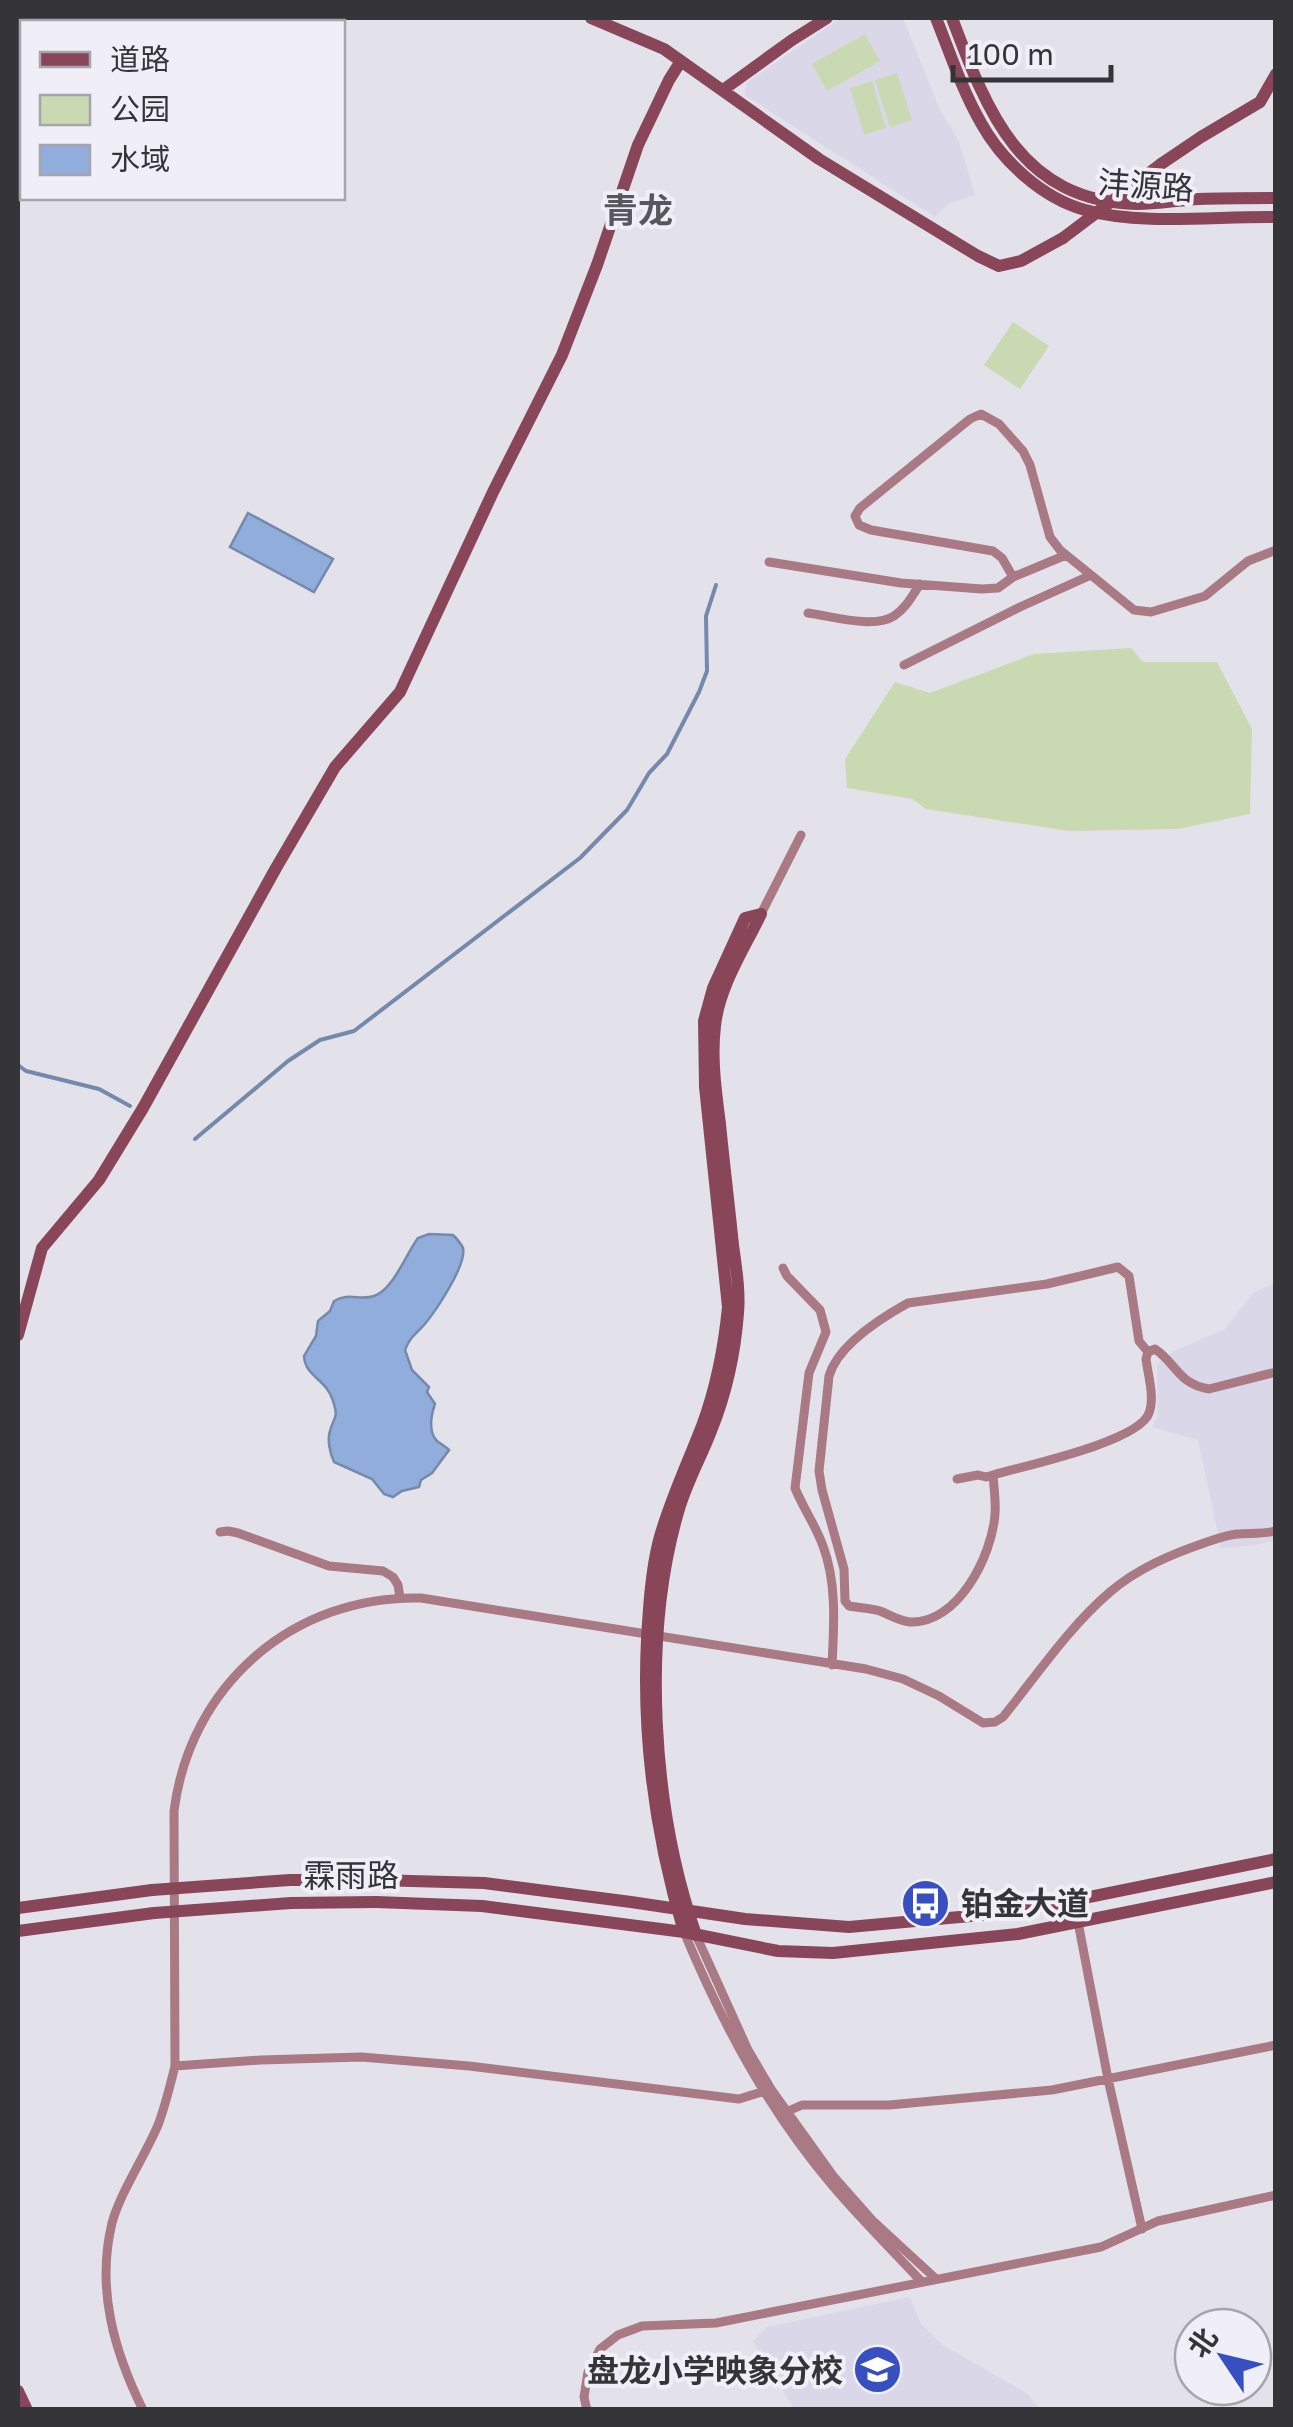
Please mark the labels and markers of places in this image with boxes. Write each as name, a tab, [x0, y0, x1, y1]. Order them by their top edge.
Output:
bus stop icon: 铂金大道	[900, 1877, 952, 1929]
place label: 铂金大道	[961, 1884, 1089, 1922]
school or university icon: 盘龙小学映象分校	[852, 2344, 904, 2396]
place label: 盘龙小学映象分校	[587, 2351, 843, 2389]

